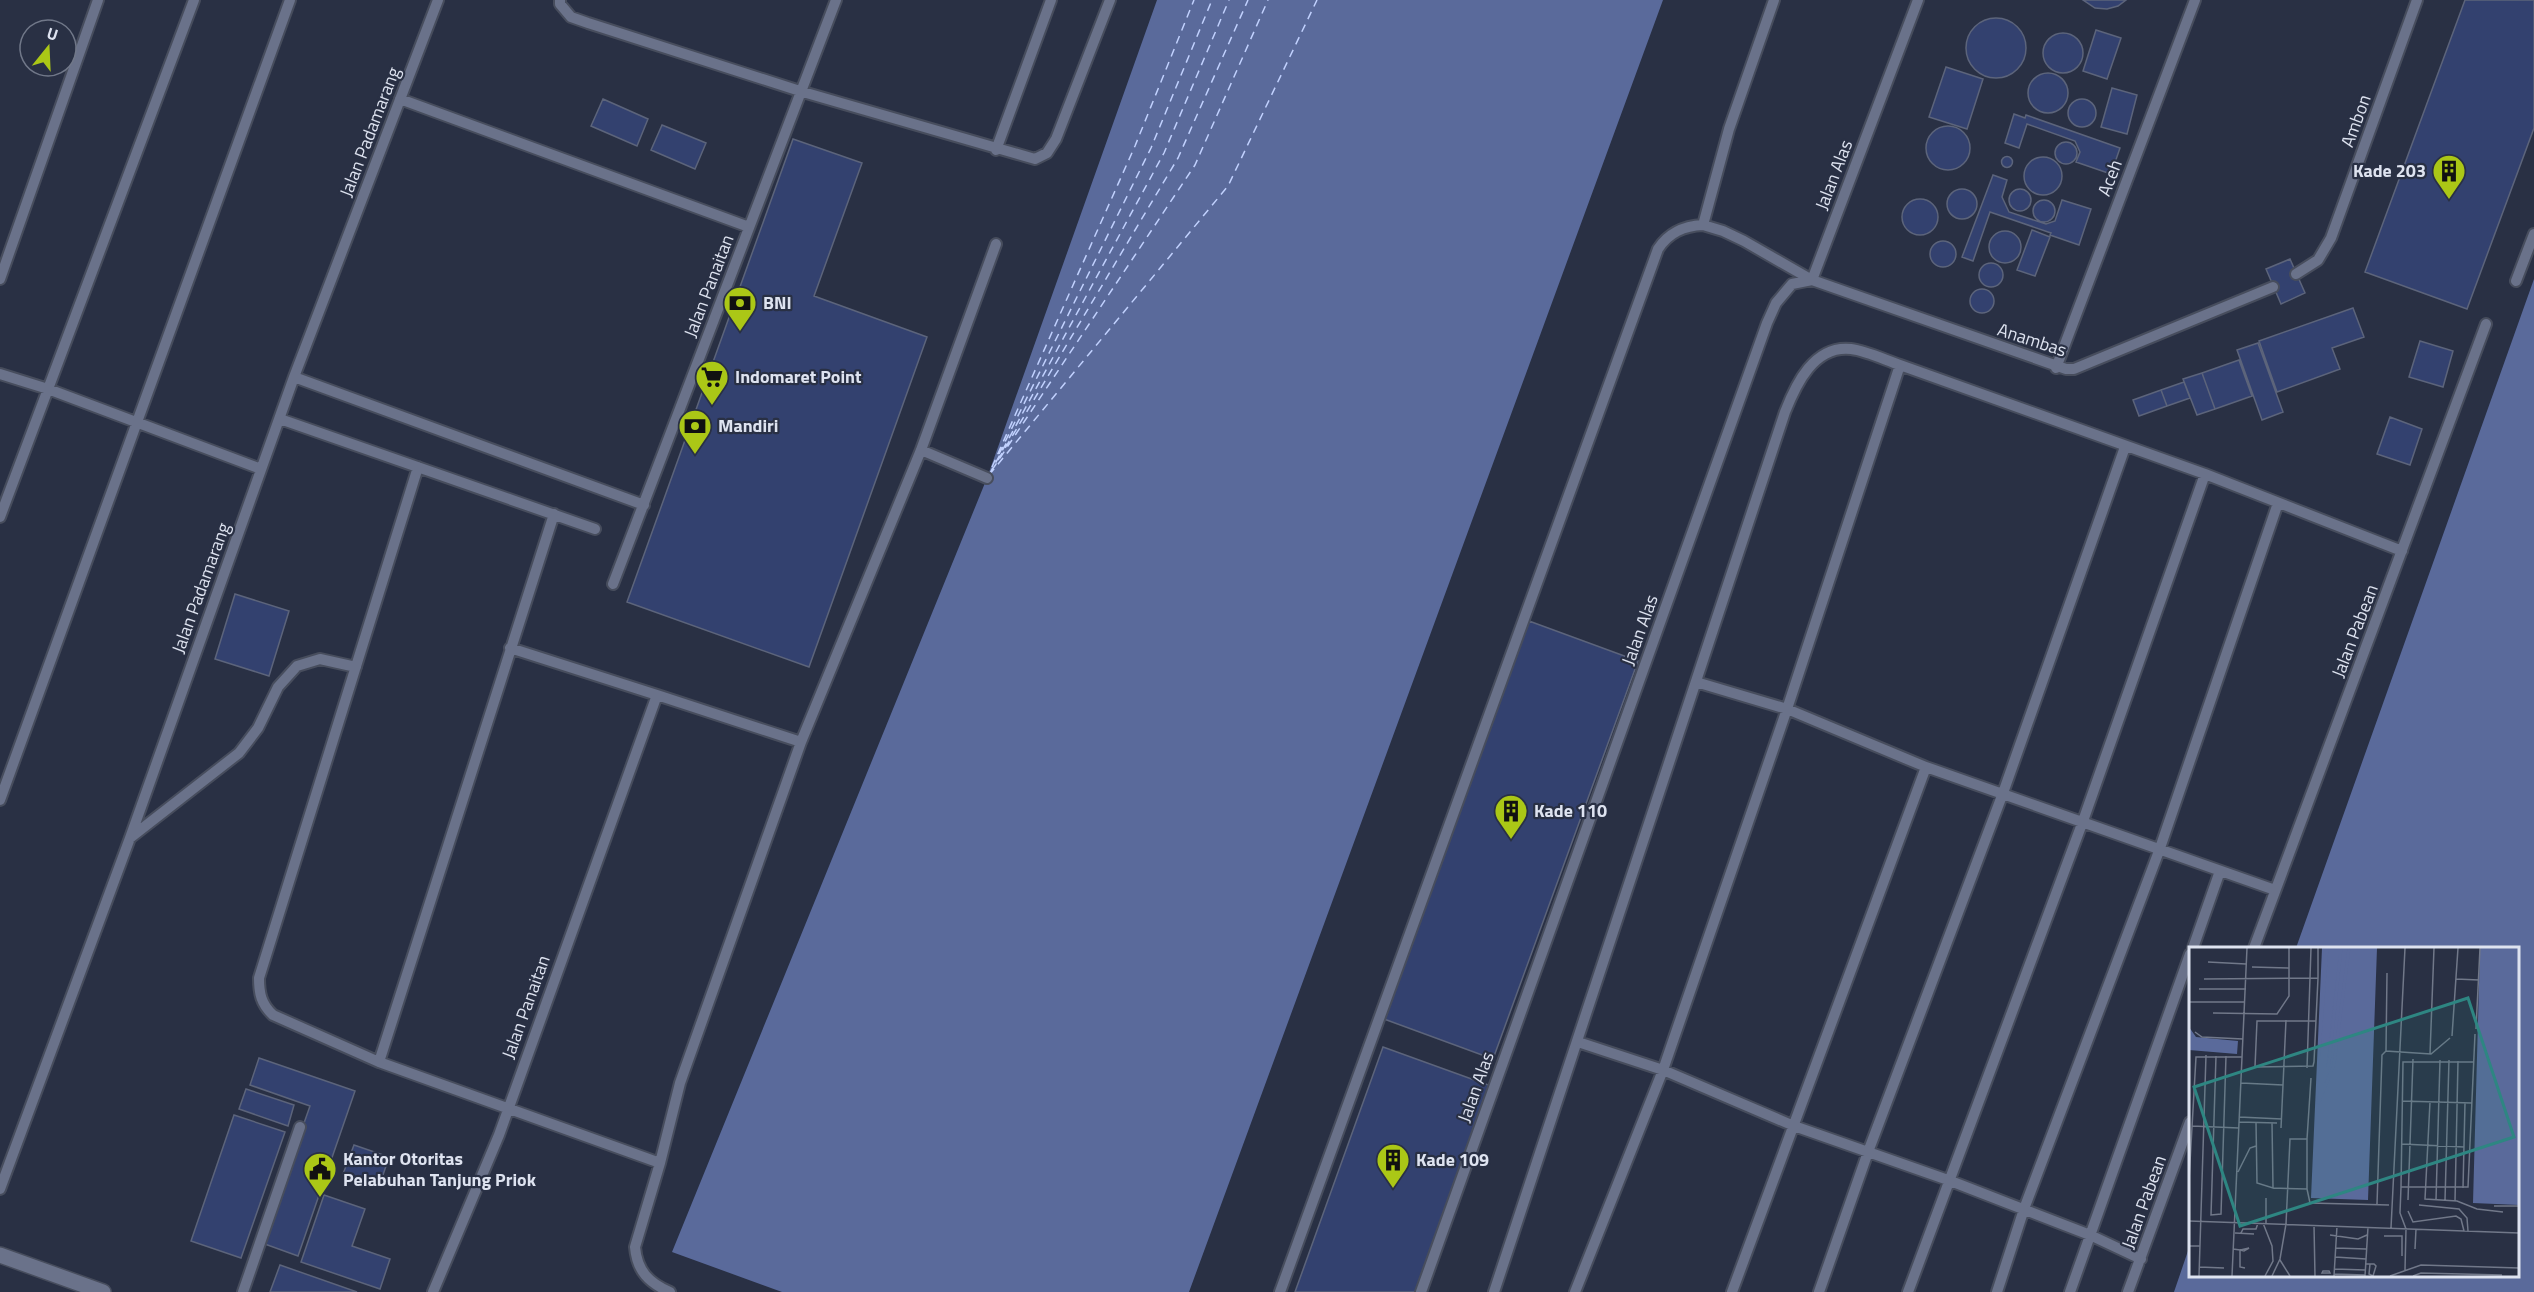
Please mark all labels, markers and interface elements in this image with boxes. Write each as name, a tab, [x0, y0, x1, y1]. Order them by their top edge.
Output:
north arrow	[18, 18, 78, 78]
text: U	[44, 21, 61, 47]
street label: Jalan Padamarang	[332, 63, 407, 201]
street label: Ambon	[2334, 91, 2378, 151]
street label: Jalan Alas	[1808, 136, 1859, 214]
building icon: Kade 203	[2431, 153, 2467, 200]
street label: Aceh	[2090, 156, 2129, 200]
place label: Kade 203	[2353, 157, 2426, 184]
street label: Jalan Panaitan	[677, 230, 741, 341]
bank icon: BNI	[722, 285, 758, 332]
place label: BNI	[763, 289, 792, 316]
street label: Anambas	[1994, 316, 2070, 363]
supermarket icon: Indomaret Point	[694, 359, 730, 406]
place label: Indomaret Point	[735, 363, 862, 390]
bank icon: Mandiri	[677, 408, 713, 455]
place label: Mandiri	[718, 412, 778, 439]
street label: Jalan Padamarang	[164, 519, 237, 657]
street label: Jalan Pabean	[2324, 580, 2385, 681]
street label: Jalan Alas	[1614, 591, 1665, 669]
building icon: Kade 110	[1493, 793, 1529, 840]
place label: Kade 110	[1534, 797, 1607, 824]
inset map	[2189, 947, 2519, 1277]
street label: Jalan Panaitan	[494, 951, 557, 1062]
street label: Jalan Alas	[1450, 1048, 1501, 1126]
building icon: Kade 109	[1375, 1142, 1411, 1189]
place label: Kantor Otoritas Pelabuhan Tanjung Priok	[343, 1145, 537, 1193]
place label: Kade 109	[1416, 1146, 1489, 1173]
public building icon: Kantor Otoritas Pelabuhan Tanjung Priok	[302, 1151, 338, 1198]
street label: Jalan Pabean	[2114, 1151, 2173, 1252]

